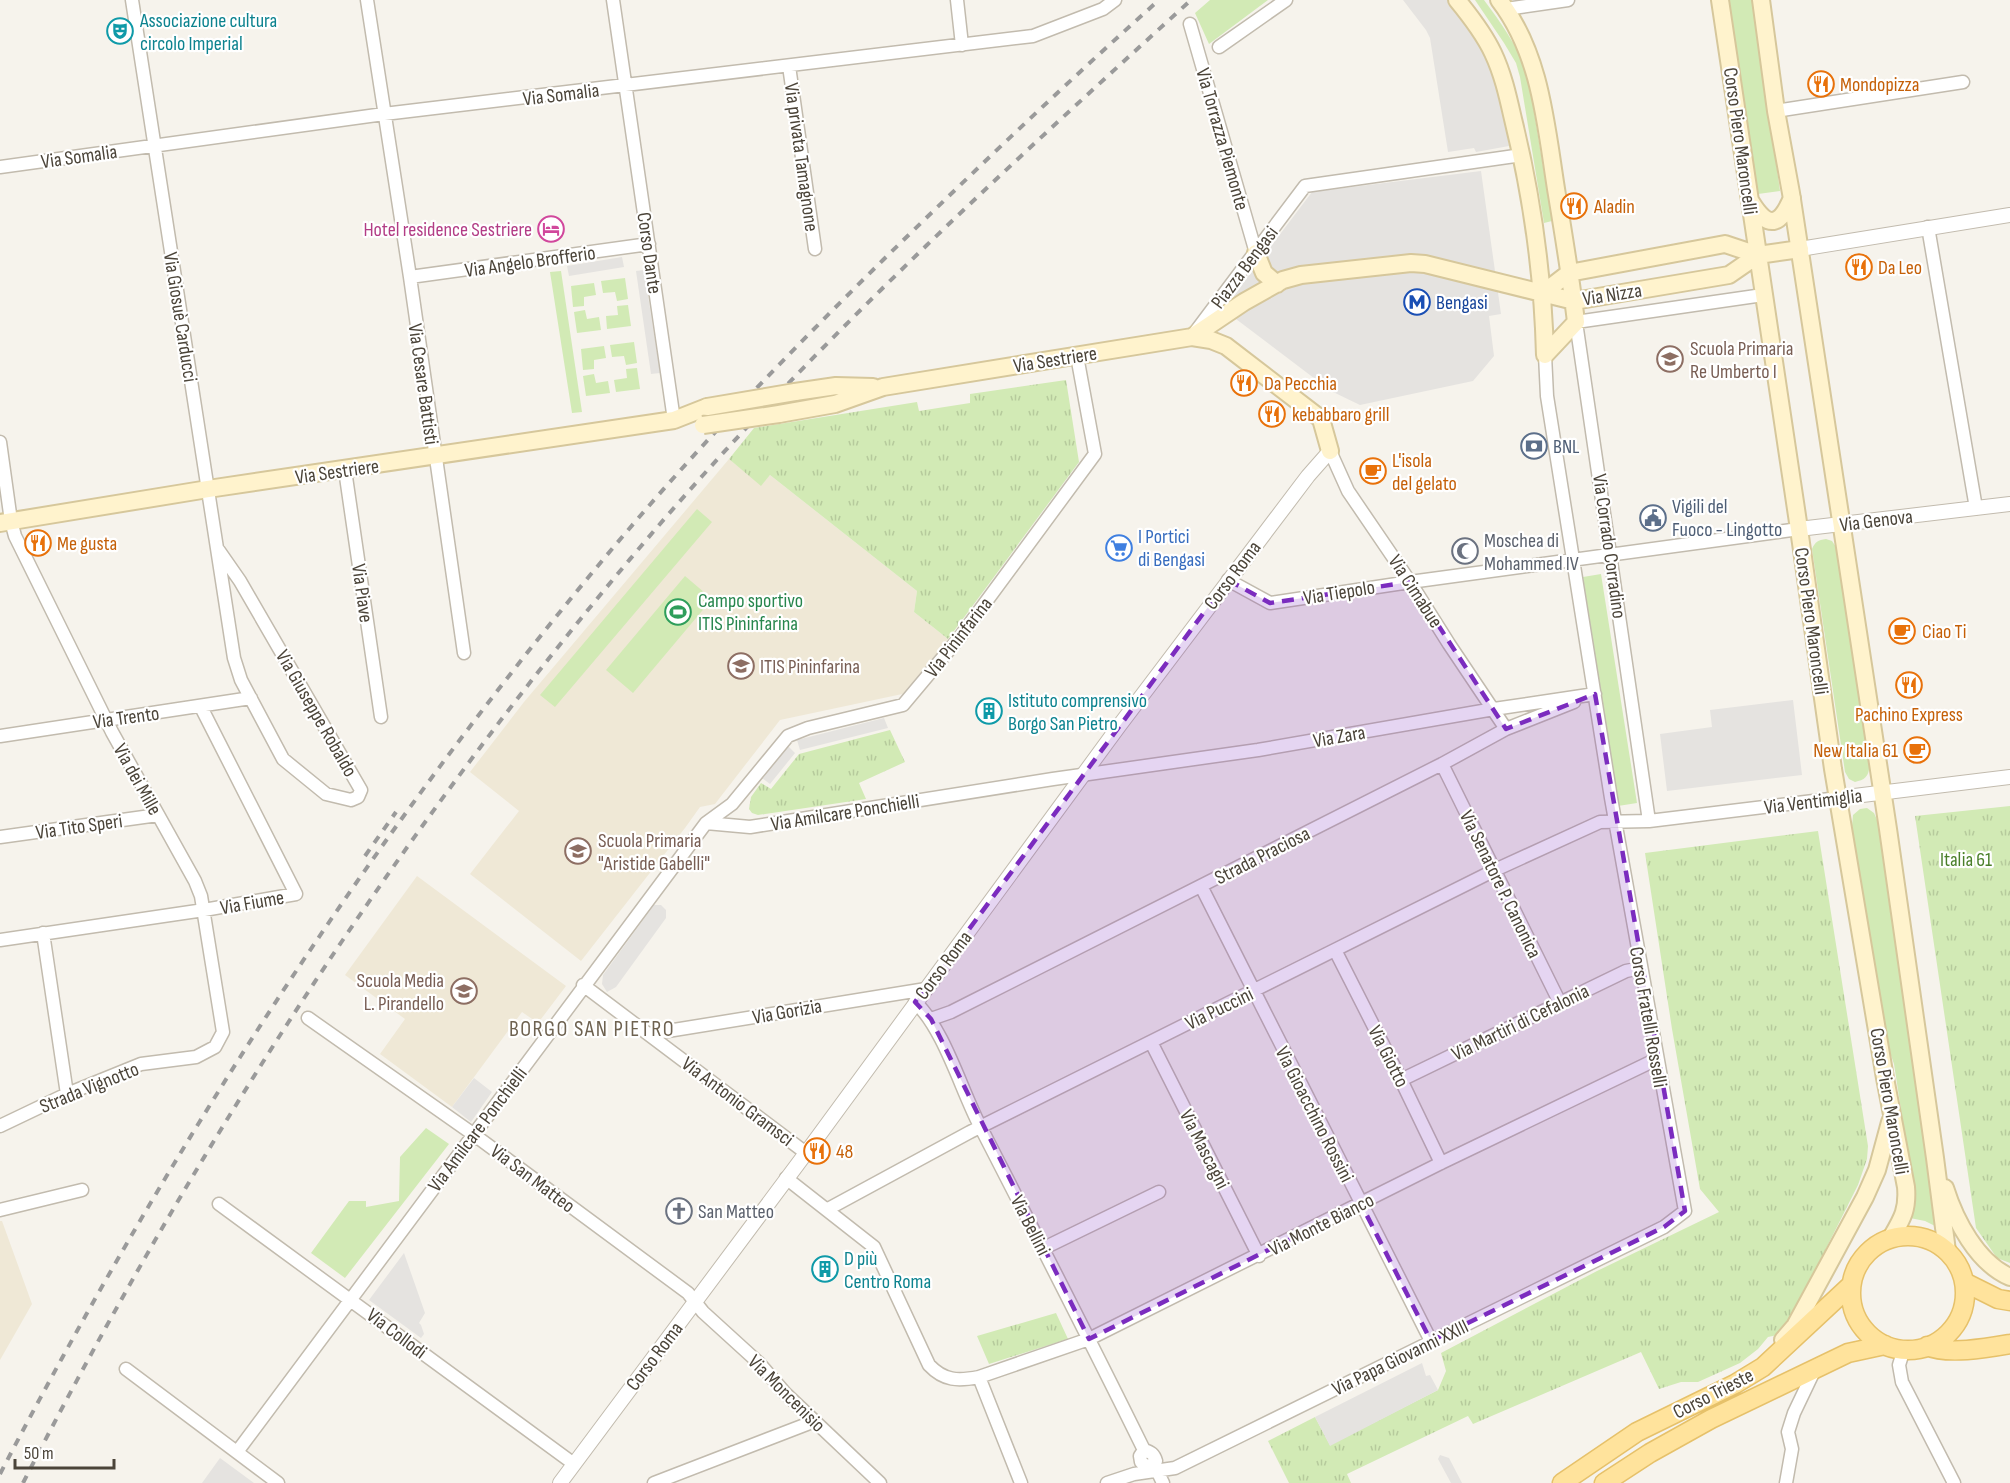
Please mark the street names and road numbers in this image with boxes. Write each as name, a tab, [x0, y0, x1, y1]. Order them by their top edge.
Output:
street label: Via Torrazza Piemonte	[1190, 65, 1254, 213]
street label: Corso Piero Maroncelli	[1718, 66, 1762, 216]
street label: Via Somalia	[522, 78, 601, 112]
street label: Via privata Tamagnone	[779, 81, 823, 233]
street label: Via Somalia	[40, 140, 119, 174]
street label: Corso Dante	[631, 211, 667, 295]
street label: Piazza Bengasi	[1206, 222, 1284, 314]
street label: Via Angelo Brofferio	[463, 241, 597, 283]
street label: Via Giosuè Carducci	[158, 250, 202, 384]
street label: Via Nizza	[1581, 278, 1643, 312]
street label: Via Cesare Battisti	[403, 322, 443, 446]
street label: Via Sestriere	[1012, 342, 1099, 378]
street label: Via Sestriere	[294, 454, 381, 490]
street label: Via Corrado Corradino	[1587, 472, 1631, 620]
street label: Via Genova	[1838, 505, 1914, 537]
street label: Corso Roma	[1199, 537, 1266, 615]
street label: Corso Piero Maroncelli	[1789, 546, 1833, 696]
street label: Via Cimabue	[1383, 551, 1448, 633]
street label: Via Piave	[346, 562, 378, 624]
street label: Via Tiepolo	[1302, 575, 1377, 610]
street label: Via Pininfarina	[920, 593, 998, 683]
street label: Via Giuseppe Robaldo	[270, 646, 362, 781]
street label: Via Trento	[91, 701, 161, 735]
street label: Via Zara	[1311, 721, 1367, 753]
street label: Via dei Mille	[108, 740, 167, 819]
street label: Via Ventimiglia	[1763, 784, 1864, 820]
street label: Via Amilcare Ponchielli	[769, 789, 921, 837]
street label: Via Senatore P. Canonica	[1454, 807, 1546, 962]
street label: Via Tito Speri	[34, 809, 124, 845]
street label: Strada Praciosa	[1211, 822, 1314, 890]
street label: Via Fiume	[218, 886, 286, 920]
street label: Corso Roma	[910, 927, 977, 1005]
street label: Corso Fratelli Rosselli	[1624, 945, 1672, 1089]
street label: Via Martiri di Cefalonia	[1448, 979, 1593, 1066]
street label: Via Puccini	[1182, 982, 1257, 1036]
street label: Via Gorizia	[751, 994, 824, 1030]
street label: Via Giotto	[1362, 1022, 1414, 1091]
street label: Corso Piero Maroncelli	[1864, 1026, 1914, 1176]
street label: Via Gioacchino Rossini	[1270, 1043, 1359, 1186]
street label: Via Antonio Gramsci	[677, 1052, 798, 1152]
street label: Strada Vignotto	[36, 1057, 142, 1119]
street label: Via Amilcare Ponchielli	[423, 1062, 533, 1197]
street label: Via Mascagni	[1174, 1106, 1234, 1193]
street label: Via San Matteo	[485, 1139, 579, 1218]
street label: Via Monte Bianco	[1265, 1188, 1378, 1262]
street label: Via Bellini	[1005, 1191, 1055, 1260]
street label: Via Collodi	[362, 1303, 431, 1364]
street label: Via Papa Giovanni XXIII	[1328, 1314, 1473, 1401]
street label: Corso Roma	[621, 1318, 688, 1396]
street label: Via Moncenisio	[743, 1350, 830, 1437]
street label: Corso Trieste	[1669, 1363, 1758, 1424]

